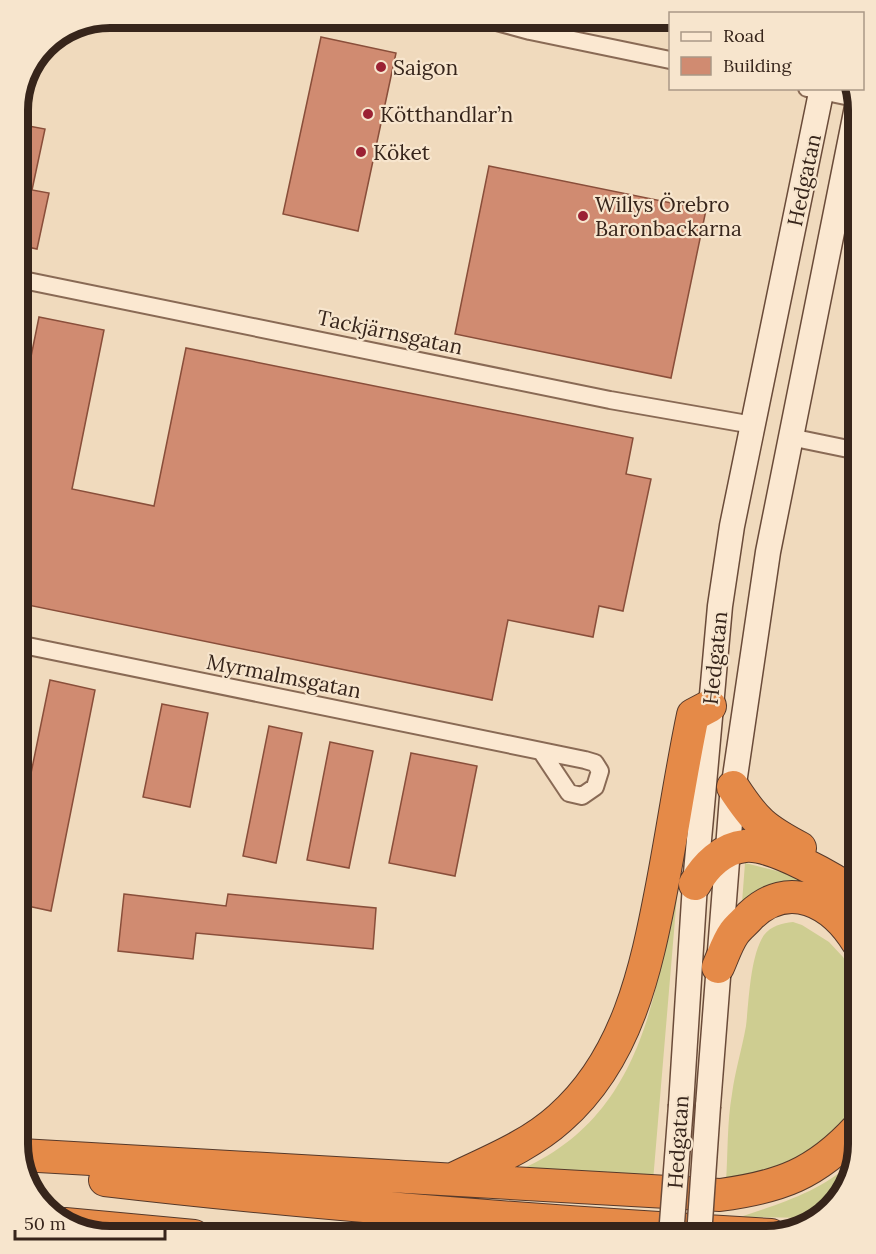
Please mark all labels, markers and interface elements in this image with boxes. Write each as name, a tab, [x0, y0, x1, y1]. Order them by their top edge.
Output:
legend	[669, 12, 864, 90]
text: Road	[723, 24, 765, 47]
place label: Saigon	[393, 54, 458, 81]
text: Building	[723, 54, 793, 77]
marker: Saigon	[374, 60, 388, 74]
place label: Kötthandlar’n	[380, 101, 513, 128]
marker: Kötthandlar’n	[361, 107, 375, 121]
street label: Hedgatan	[781, 131, 827, 229]
place label: Köket	[373, 139, 431, 166]
marker: Köket	[354, 145, 368, 159]
place label: Willys Örebro Baronbackarna	[595, 191, 742, 242]
marker: Willys Örebro Baronbackarna	[576, 209, 590, 223]
street label: Tackjärnsgatan	[315, 303, 465, 361]
street label: Hedgatan	[697, 610, 733, 706]
street label: Myrmalmsgatan	[204, 648, 364, 704]
street label: Hedgatan	[661, 1094, 695, 1190]
scale bar	[15, 1203, 165, 1241]
text: 50 m	[24, 1212, 66, 1235]

